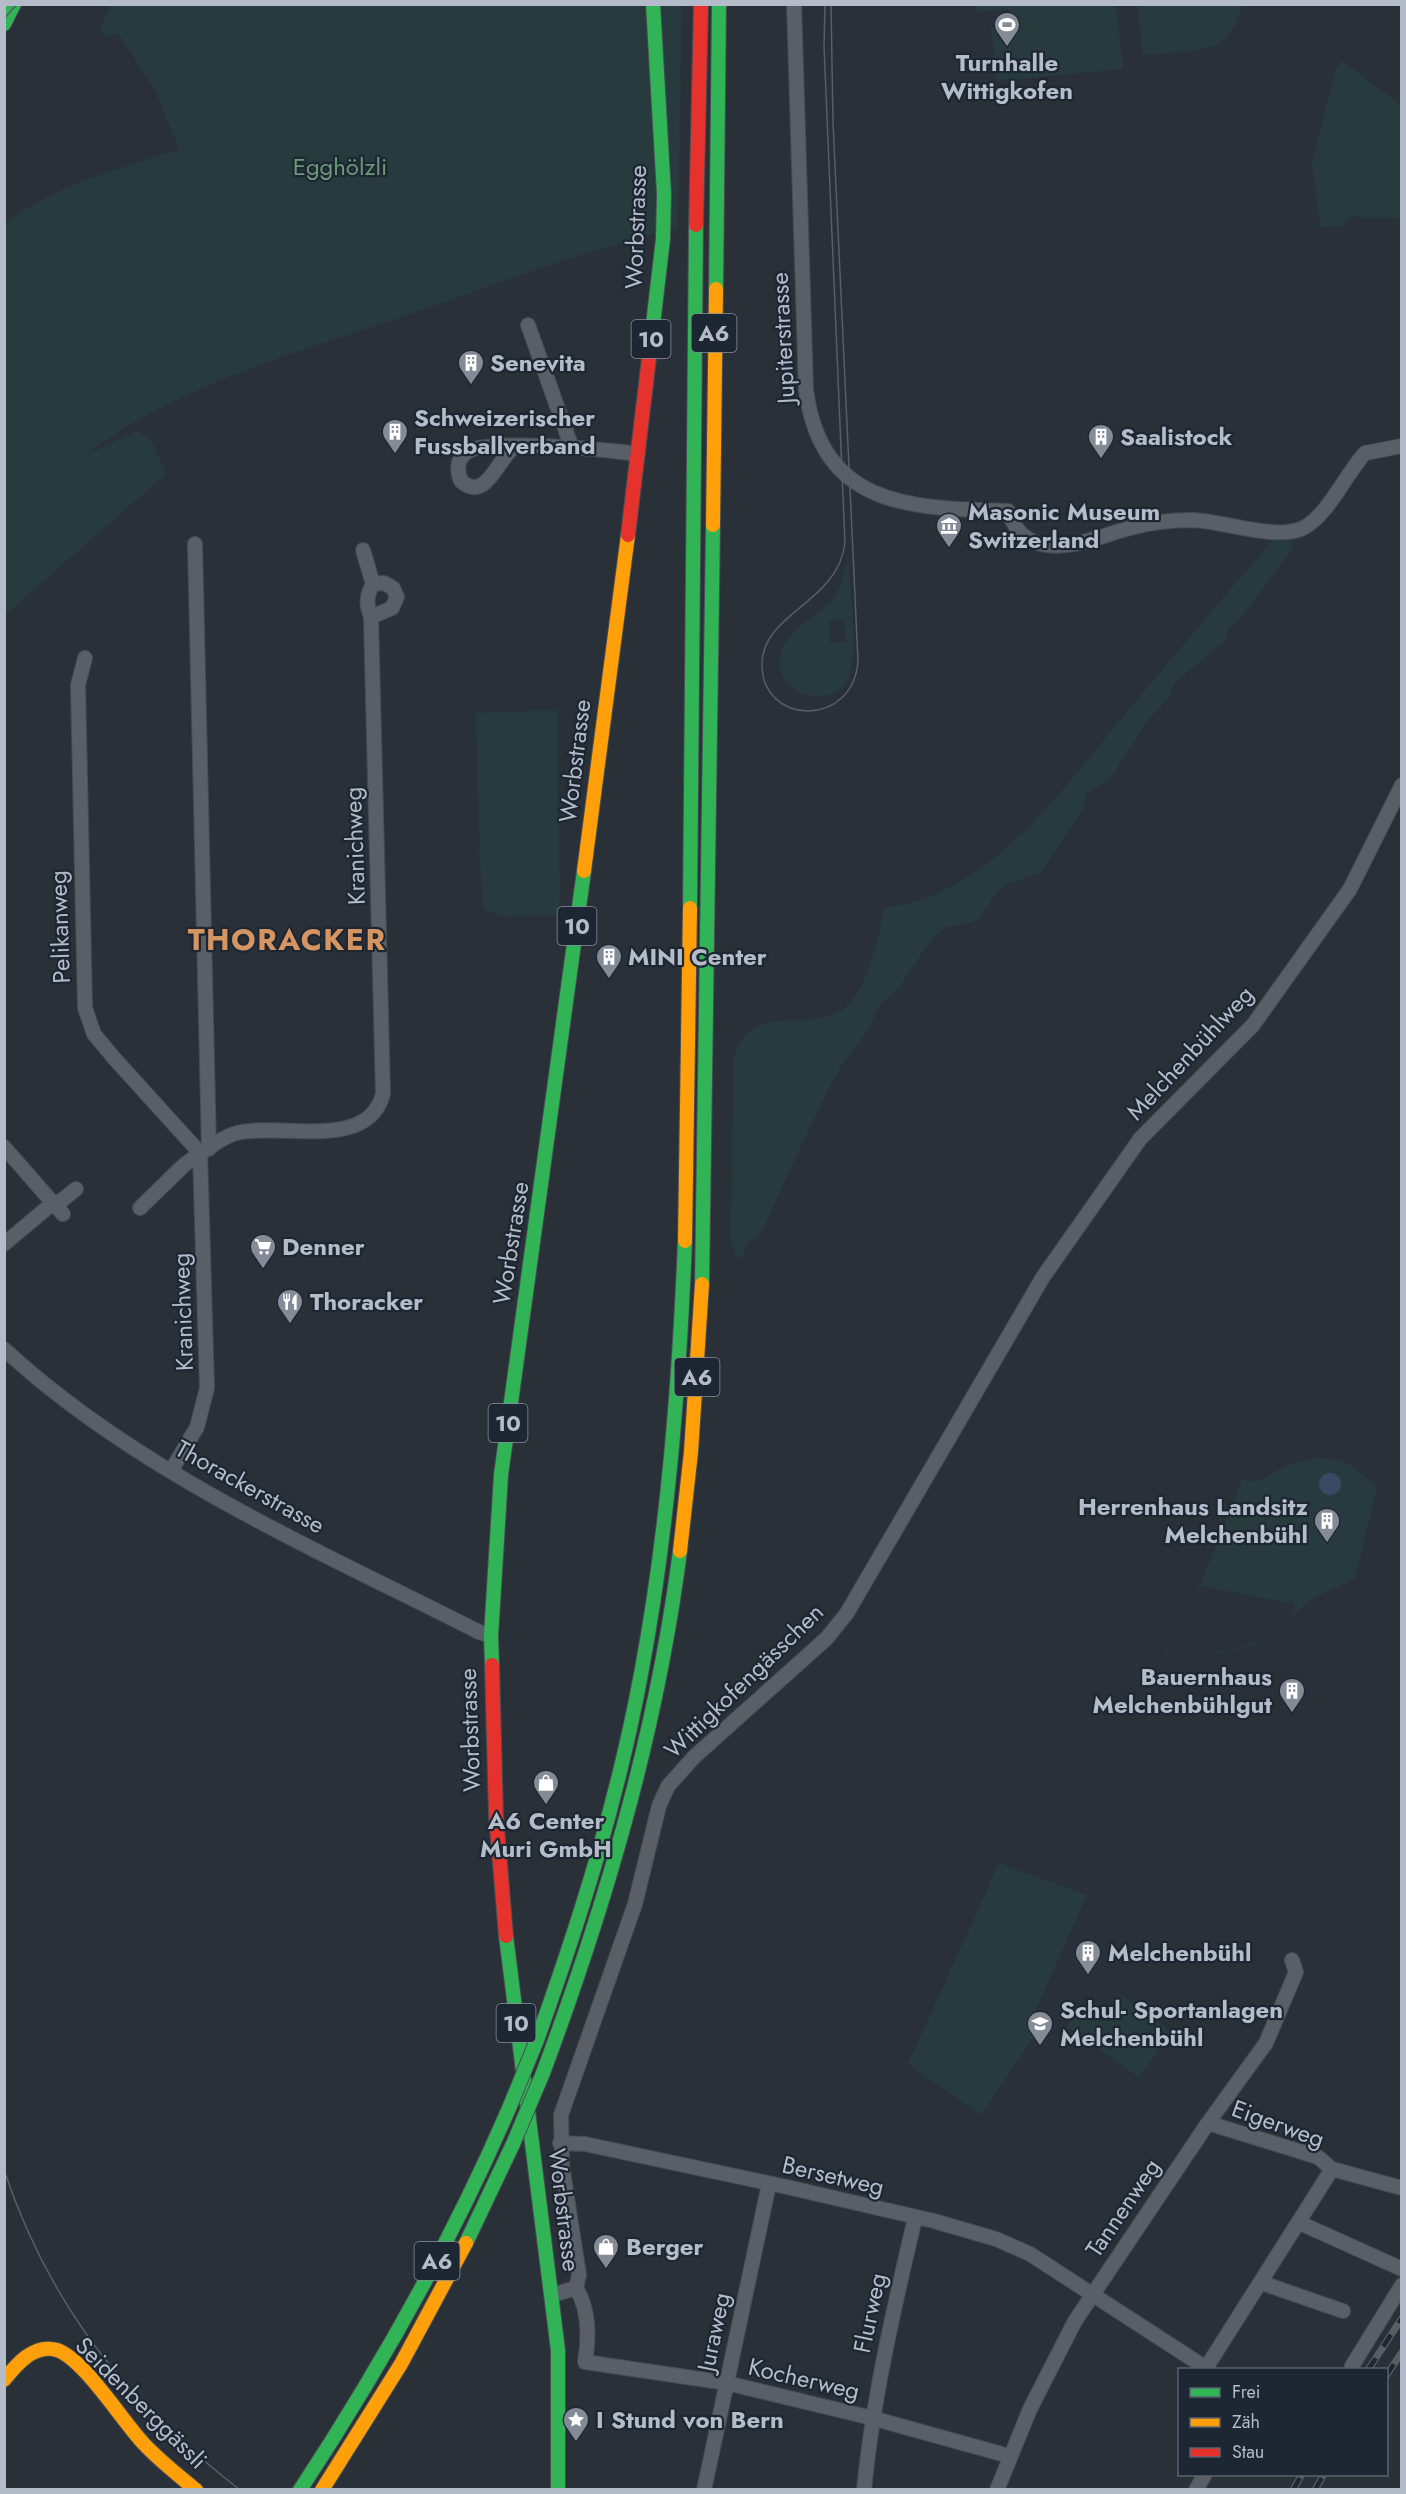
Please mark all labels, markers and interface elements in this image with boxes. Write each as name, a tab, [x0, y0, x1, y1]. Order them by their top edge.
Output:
sports icon: Turnhalle Wittigkofen	[992, 10, 1022, 48]
place label: Turnhalle Wittigkofen	[941, 45, 1073, 108]
park label: Egghölzli	[293, 149, 387, 184]
street label: Worbstrasse	[616, 165, 655, 289]
street label: Jupiterstrasse	[762, 271, 804, 408]
road number: A6	[692, 314, 736, 352]
road number: 10	[632, 320, 670, 358]
place label: Senevita	[490, 345, 586, 380]
building icon: Senevita	[456, 348, 486, 386]
place label: Schweizerischer Fussballverband	[414, 400, 595, 463]
building icon: Schweizerischer Fussballverband	[380, 417, 410, 455]
place label: Saalistock	[1120, 419, 1233, 454]
building icon: Saalistock	[1086, 422, 1116, 460]
place label: Masonic Museum Switzerland	[968, 494, 1160, 557]
museum icon: Masonic Museum Switzerland	[934, 511, 964, 549]
street label: Worbstrasse	[550, 697, 599, 825]
street label: Kranichweg	[335, 786, 374, 906]
street label: Pelikanweg	[40, 870, 79, 984]
road number: 10	[558, 907, 596, 945]
district label: THORACKER	[188, 918, 386, 961]
place label: MINI Center	[628, 939, 767, 974]
building icon: MINI Center	[594, 942, 624, 980]
street label: Melchenbühlweg	[1118, 978, 1261, 1128]
street label: Worbstrasse	[484, 1179, 537, 1307]
place label: Denner	[282, 1229, 365, 1264]
supermarket icon: Denner	[248, 1232, 278, 1270]
street label: Kranichweg	[163, 1252, 202, 1372]
place label: Thoracker	[310, 1284, 423, 1319]
restaurant icon: Thoracker	[275, 1287, 305, 1325]
road number: A6	[674, 1358, 720, 1396]
road number: 10	[488, 1404, 528, 1442]
street label: Thorackerstrasse	[169, 1431, 331, 1542]
place label: Herrenhaus Landsitz Melchenbühl	[1078, 1489, 1308, 1552]
building icon: Herrenhaus Landsitz Melchenbühl	[1312, 1506, 1342, 1544]
street label: Wittigkofengässchen	[656, 1595, 831, 1766]
place label: Bauernhaus Melchenbühlgut	[1093, 1659, 1272, 1722]
street label: Worbstrasse	[450, 1668, 489, 1792]
building icon: Bauernhaus Melchenbühlgut	[1277, 1676, 1307, 1714]
shop icon: A6 Center Muri GmbH	[531, 1768, 561, 1806]
place label: A6 Center Muri GmbH	[480, 1803, 612, 1866]
place label: Melchenbühl	[1108, 1935, 1251, 1970]
building icon: Melchenbühl	[1073, 1938, 1103, 1976]
place label: Schul- Sportanlagen Melchenbühl	[1060, 1992, 1283, 2055]
road number: 10	[496, 2004, 536, 2042]
school or university icon: Schul- Sportanlagen Melchenbühl	[1025, 2009, 1055, 2047]
street label: Eigerweg	[1227, 2091, 1329, 2156]
street label: Worbstrasse	[540, 2146, 589, 2274]
street label: Bersetweg	[779, 2147, 888, 2204]
street label: Tannenweg	[1077, 2151, 1169, 2264]
place label: Berger	[626, 2229, 704, 2264]
shop icon: Berger	[591, 2232, 621, 2270]
road number: A6	[414, 2242, 460, 2280]
street label: Flurweg	[844, 2270, 895, 2356]
street label: Juraweg	[687, 2289, 739, 2378]
street label: Seidenberggässli	[67, 2329, 215, 2477]
street label: Kocherweg	[745, 2349, 863, 2408]
legend	[1178, 2368, 1388, 2476]
text: Frei	[1232, 2379, 1261, 2405]
place label: I Stund von Bern	[596, 2402, 784, 2437]
place icon: I Stund von Bern	[561, 2405, 591, 2443]
text: Zäh	[1232, 2409, 1260, 2435]
text: Stau	[1232, 2439, 1264, 2465]

